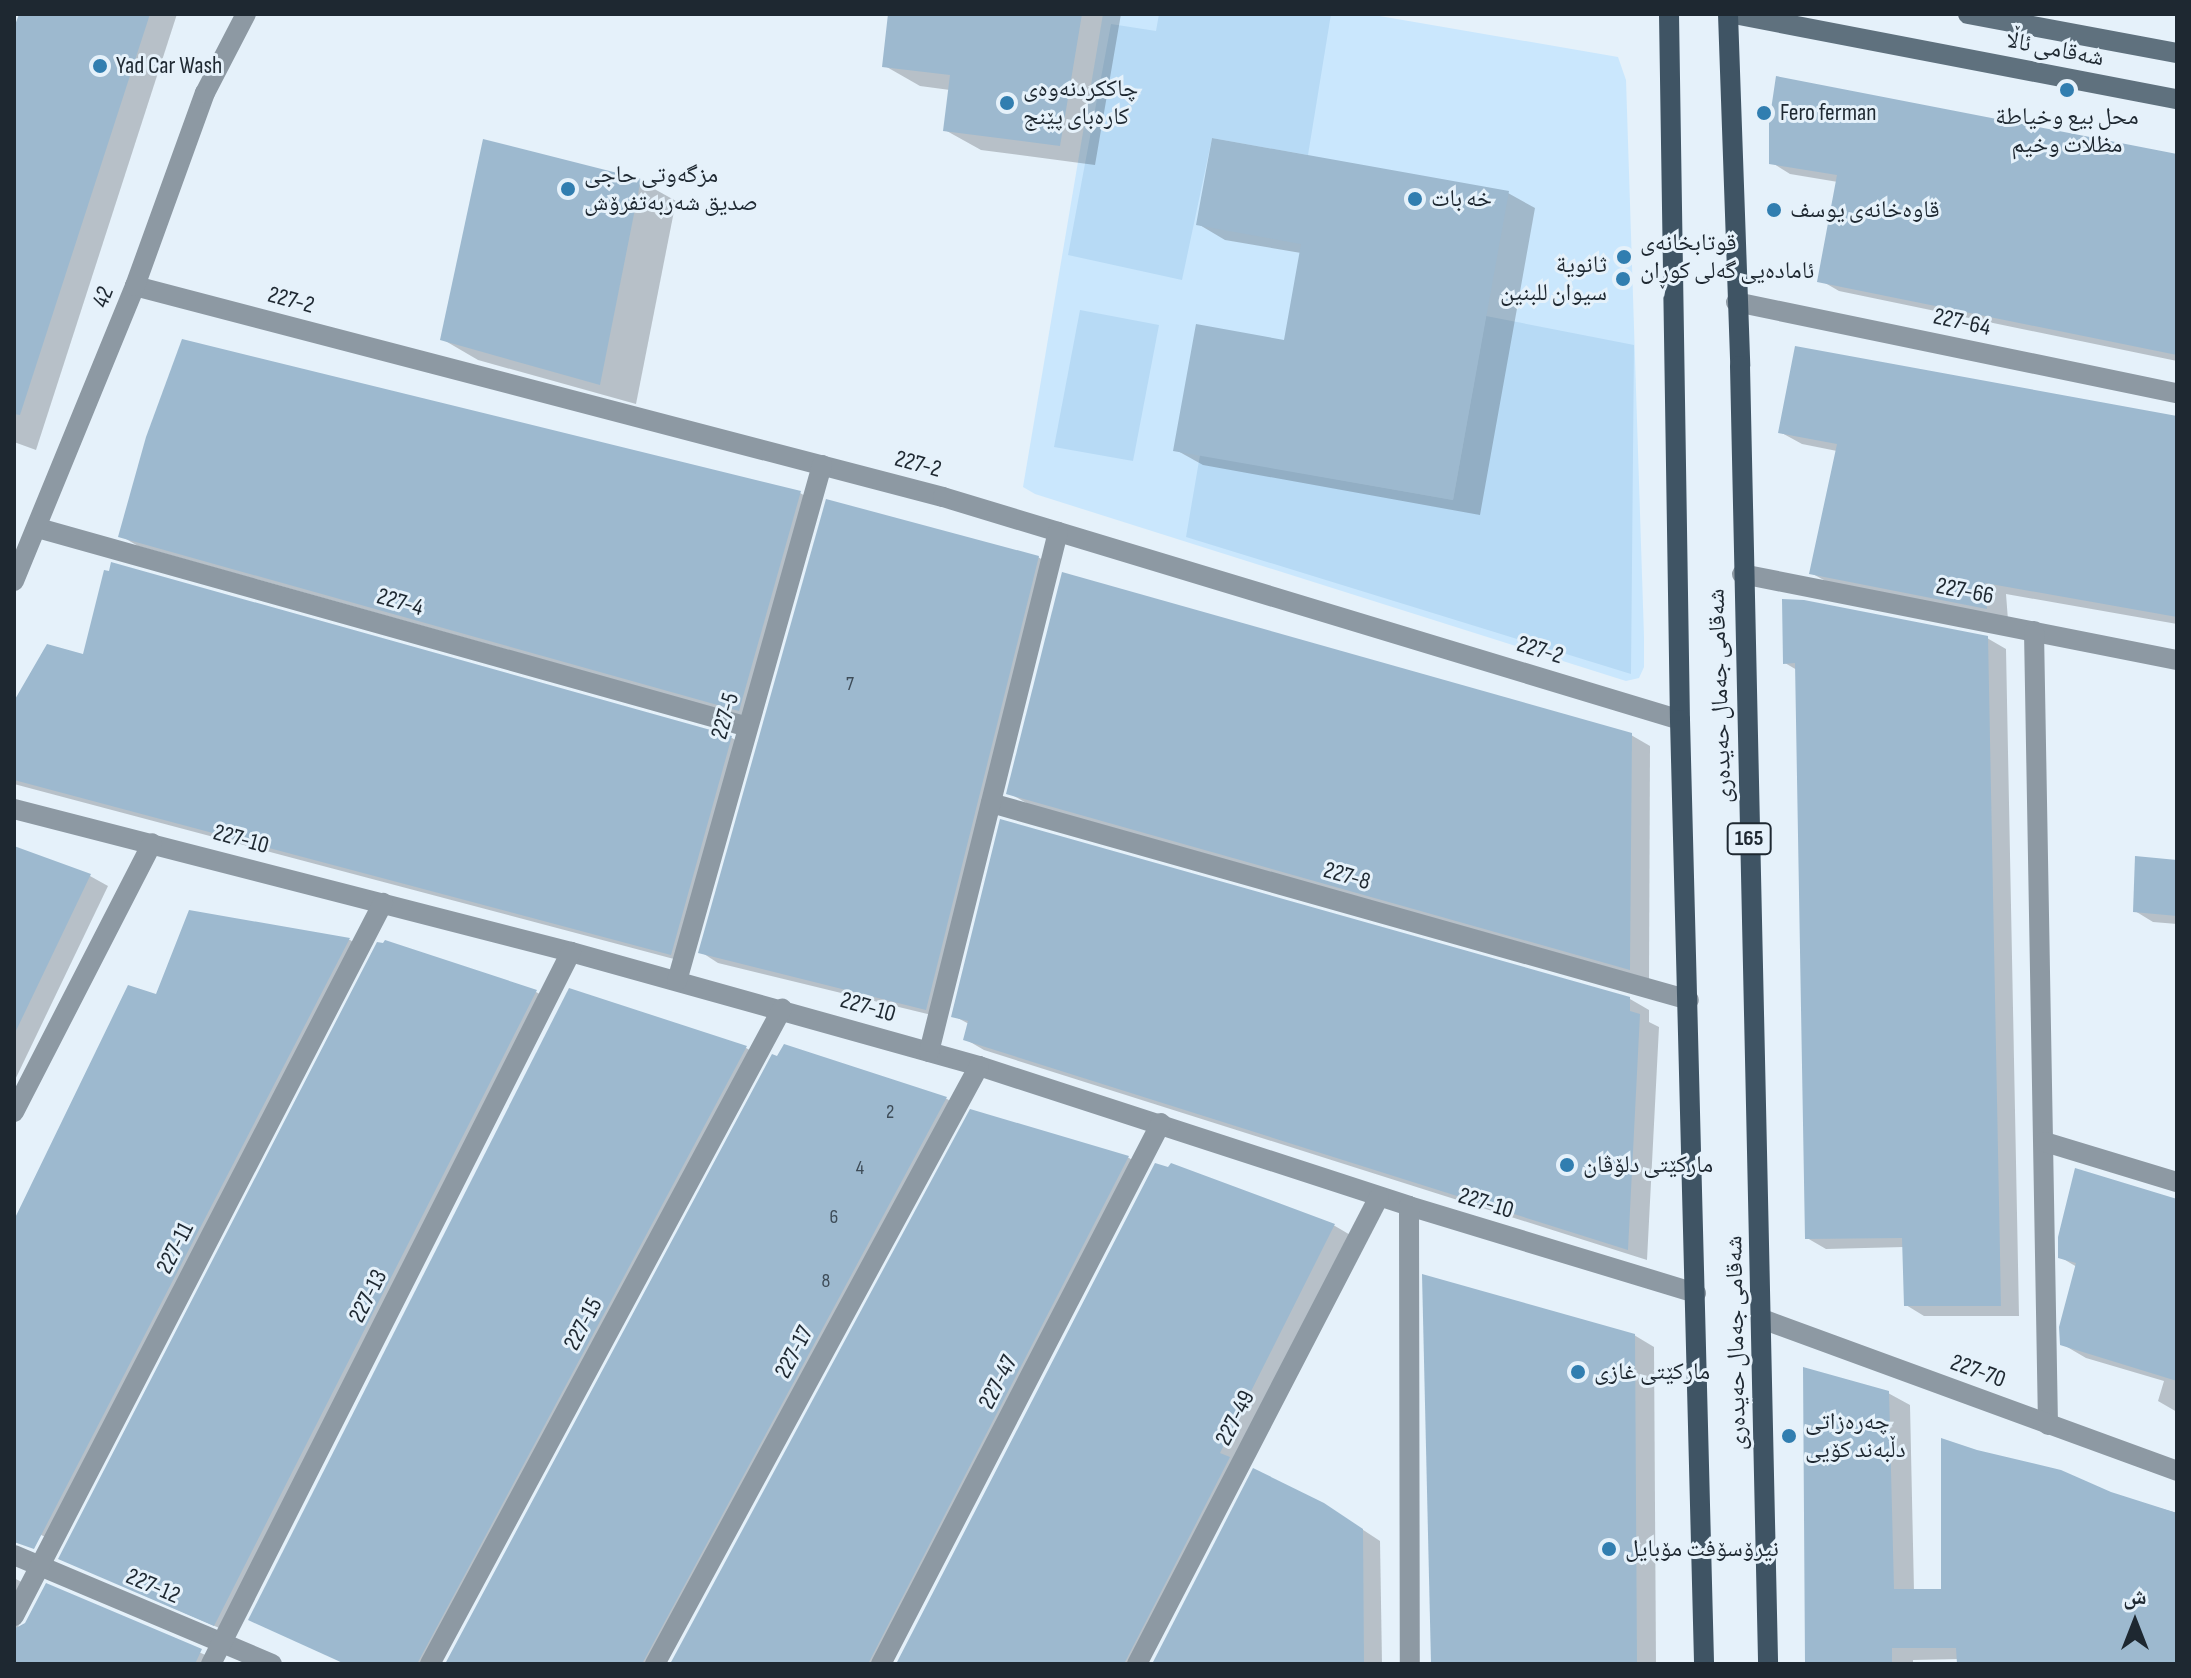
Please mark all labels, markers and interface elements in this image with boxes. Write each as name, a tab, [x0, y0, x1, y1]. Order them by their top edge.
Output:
street label: شه‌قامی ئاڵا	[2004, 25, 2106, 73]
place label: Yad Car Wash	[116, 52, 222, 80]
marker: Yad Car Wash	[91, 57, 109, 75]
place label: چاككردنەوەی كارەبای پێنج	[1023, 75, 1138, 131]
marker: محل بيع وخياطة مظلات وخيم	[2058, 81, 2076, 99]
marker: چاككردنەوەی كارەبای پێنج	[998, 94, 1016, 112]
place label: Fero ferman	[1780, 99, 1877, 127]
place label: محل بيع وخياطة مظلات وخيم	[1995, 103, 2139, 159]
marker: Fero ferman	[1755, 104, 1773, 122]
place label: مزگەوتی حاجی صدیق شەربەتفرۆش	[584, 161, 758, 217]
marker: مزگەوتی حاجی صدیق شەربەتفرۆش	[559, 180, 577, 198]
place label: خه بات	[1431, 185, 1492, 213]
marker: خه بات	[1406, 190, 1424, 208]
place label: قاوەخانەی یوسف	[1790, 196, 1939, 224]
marker: قاوەخانەی یوسف	[1765, 201, 1783, 219]
place label: قوتابخانەی ئامادەیی گەلی کوڕان	[1640, 229, 1814, 285]
marker: قوتابخانەی ئامادەیی گەلی کوڕان	[1615, 248, 1633, 266]
place label: ثانوية سيوان للبنين	[1500, 251, 1607, 307]
marker: ثانوية سيوان للبنين	[1614, 270, 1632, 288]
street label: 227-2	[265, 280, 317, 320]
street label: 42	[86, 282, 120, 312]
street label: 227-64	[1931, 302, 1993, 342]
street label: 227-2	[892, 444, 944, 484]
street label: 227-66	[1934, 571, 1996, 611]
street label: 227-4	[373, 582, 427, 622]
street label: شەقامی جەمال حەیدەری	[1702, 588, 1738, 804]
street label: 227-2	[1513, 629, 1567, 671]
house number: 7	[846, 672, 854, 696]
street label: 227-5	[705, 690, 745, 742]
street label: 227-10	[210, 818, 272, 860]
road number: 165	[1725, 821, 1773, 857]
street label: 227-8	[1320, 856, 1374, 896]
street label: 227-10	[837, 985, 899, 1029]
house number: 2	[886, 1100, 894, 1124]
place label: ماركێتی دلۆڤان	[1583, 1151, 1713, 1179]
house number: 4	[856, 1156, 864, 1180]
marker: ماركێتی دلۆڤان	[1558, 1156, 1576, 1174]
street label: 227-10	[1455, 1181, 1517, 1225]
house number: 6	[830, 1205, 838, 1229]
street label: 227-11	[150, 1217, 200, 1279]
street label: شەقامی جەمال حەیدەری	[1720, 1235, 1752, 1451]
street label: 227-13	[343, 1265, 393, 1327]
house number: 8	[822, 1269, 830, 1293]
street label: 227-15	[557, 1293, 609, 1355]
street label: 227-17	[768, 1321, 820, 1383]
street label: 227-70	[1947, 1348, 2009, 1394]
street label: 227-47	[972, 1350, 1024, 1414]
place label: ماركێتی غازی	[1594, 1358, 1710, 1386]
marker: ماركێتی غازی	[1569, 1363, 1587, 1381]
street label: 227-49	[1209, 1386, 1261, 1450]
place label: چەرەزاتی دڵبەند کۆیی	[1805, 1408, 1906, 1464]
marker: چەرەزاتی دڵبەند کۆیی	[1780, 1427, 1798, 1445]
place label: نیرۆسۆفت مۆبایل	[1625, 1535, 1779, 1563]
marker: نیرۆسۆفت مۆبایل	[1600, 1540, 1618, 1558]
street label: 227-12	[122, 1562, 184, 1610]
north arrow	[2095, 1582, 2175, 1662]
text: ش	[2123, 1584, 2147, 1611]

